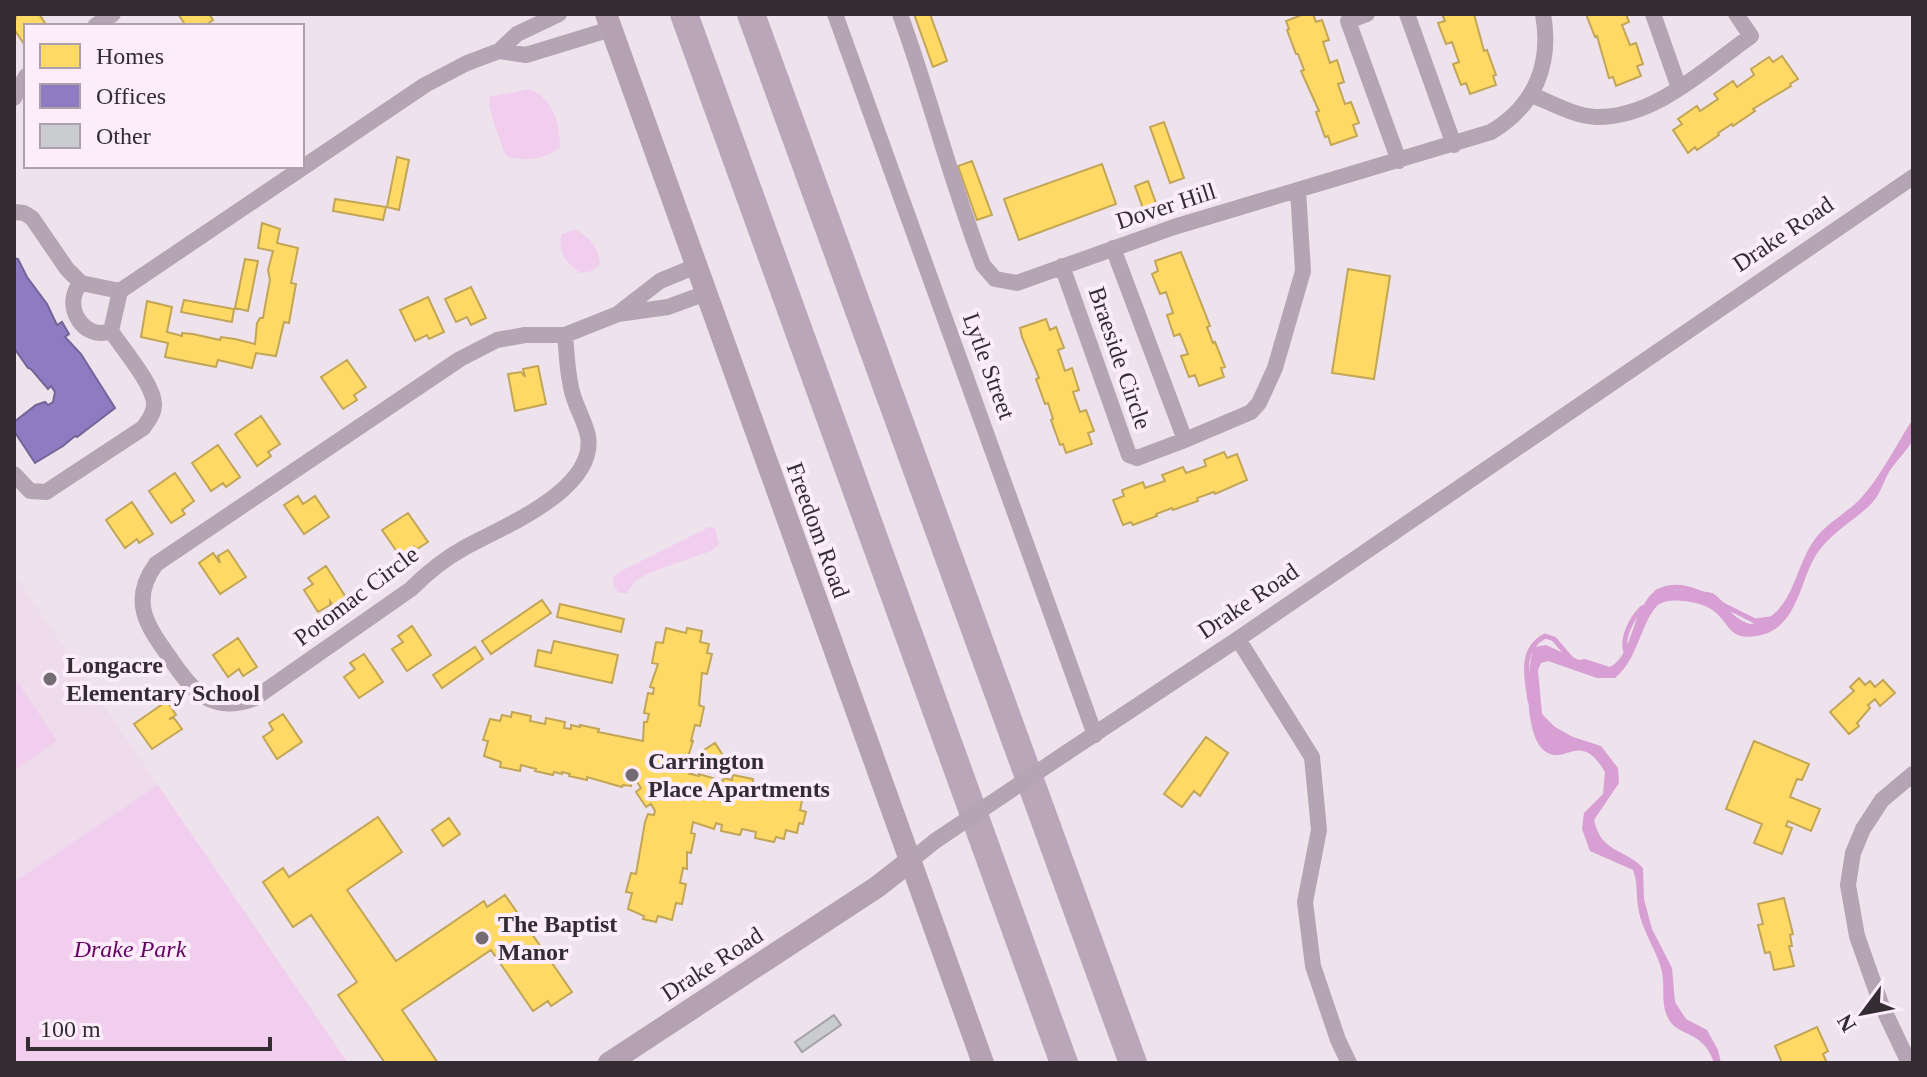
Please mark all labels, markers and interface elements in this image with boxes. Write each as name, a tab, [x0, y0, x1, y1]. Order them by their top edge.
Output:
legend	[24, 24, 304, 168]
text: Homes	[96, 43, 164, 69]
text: Offices	[96, 83, 166, 109]
text: Other	[96, 123, 151, 149]
street label: Dover Hill	[1113, 178, 1219, 234]
street label: Drake Road	[1728, 191, 1838, 277]
street label: Braeside Circle	[1084, 284, 1156, 432]
street label: Lytle Street	[958, 309, 1020, 423]
street label: Freedom Road	[782, 459, 854, 601]
street label: Potomac Circle	[289, 541, 423, 651]
street label: Drake Road	[1193, 558, 1303, 644]
place label: Longacre Elementary School	[66, 652, 260, 706]
marker: Longacre Elementary School	[41, 670, 59, 688]
place label: Carrington Place Apartments	[648, 748, 830, 802]
marker: Carrington Place Apartments	[623, 766, 641, 784]
place label: The Baptist Manor	[498, 911, 617, 965]
street label: Drake Road	[657, 922, 767, 1006]
marker: The Baptist Manor	[473, 929, 491, 947]
park label: Drake Park	[73, 936, 187, 962]
north arrow	[1823, 973, 1903, 1053]
scale bar	[28, 1001, 270, 1051]
text: N	[1832, 1010, 1861, 1037]
text: 100 m	[40, 1016, 101, 1042]

